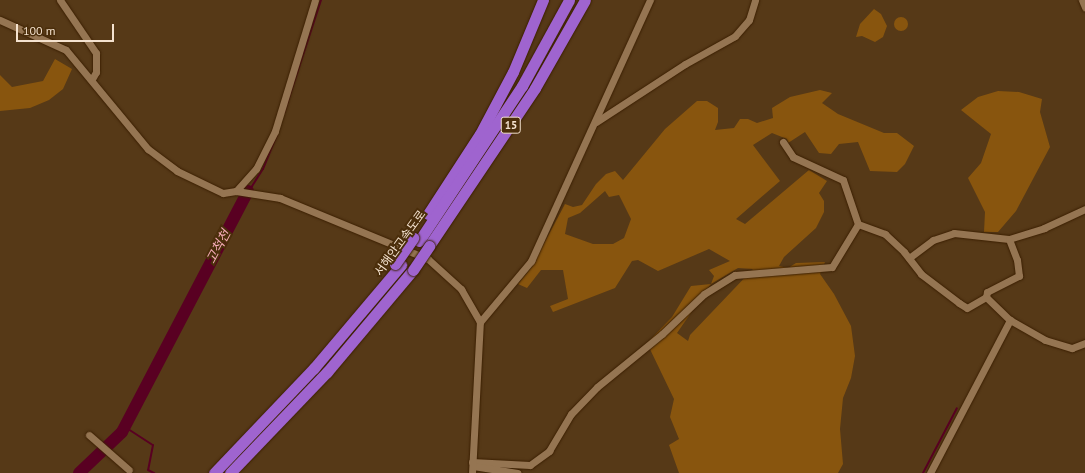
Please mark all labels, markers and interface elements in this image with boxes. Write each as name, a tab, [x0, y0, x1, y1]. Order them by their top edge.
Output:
scale bar	[18, 16, 116, 42]
text: 100 m	[23, 23, 56, 38]
road number: 15	[500, 116, 522, 134]
street label: 서해안고속도로	[371, 208, 429, 278]
water label: 고척천	[204, 227, 234, 267]

